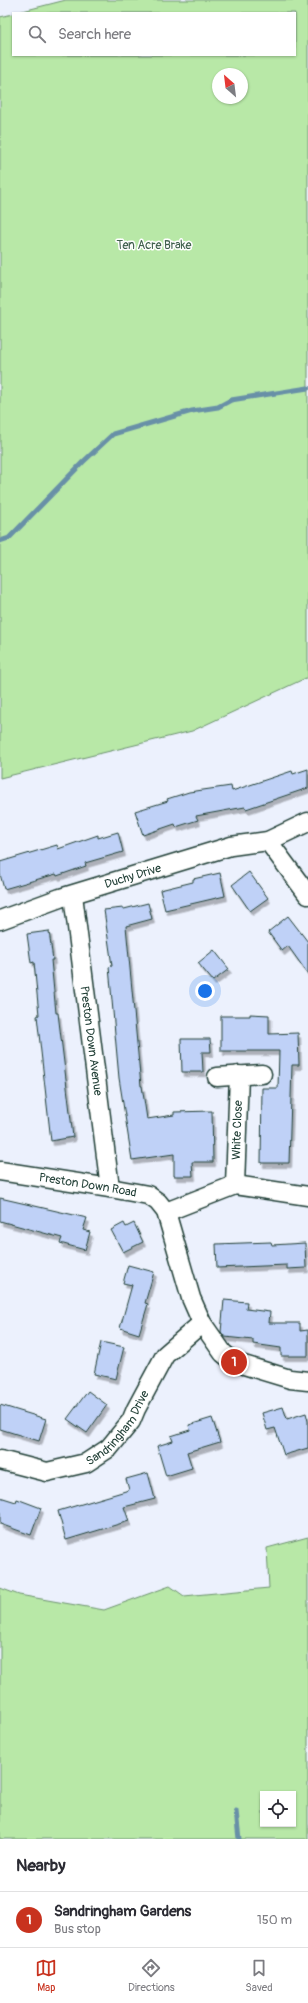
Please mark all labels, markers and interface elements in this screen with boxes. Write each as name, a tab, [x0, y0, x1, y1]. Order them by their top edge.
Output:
search box	[12, 12, 296, 56]
icon: search	[26, 23, 48, 45]
text: Search here	[58, 25, 131, 44]
north arrow	[212, 68, 248, 104]
park label: Ten Acre Brake	[116, 238, 192, 253]
street label: Duchy Drive	[103, 861, 163, 892]
your location	[195, 981, 215, 1001]
street label: Preston Down Avenue	[77, 985, 105, 1097]
street label: White Close	[229, 1100, 246, 1160]
street label: Preston Down Road	[38, 1170, 138, 1201]
pin: 1	[221, 1347, 247, 1377]
street label: Sandringham Drive	[83, 1388, 153, 1469]
map controls	[260, 1791, 296, 1827]
button: locate	[260, 1791, 296, 1827]
text: Nearby	[16, 1855, 65, 1876]
text: Sandringham Gardens	[54, 1902, 191, 1921]
text: 1	[26, 1912, 32, 1928]
text: 150 m	[257, 1912, 292, 1928]
text: Bus stop	[54, 1921, 101, 1937]
tab: Map	[35, 1957, 57, 1994]
tab: Directions	[128, 1957, 175, 1994]
tab: Saved	[245, 1957, 273, 1994]

